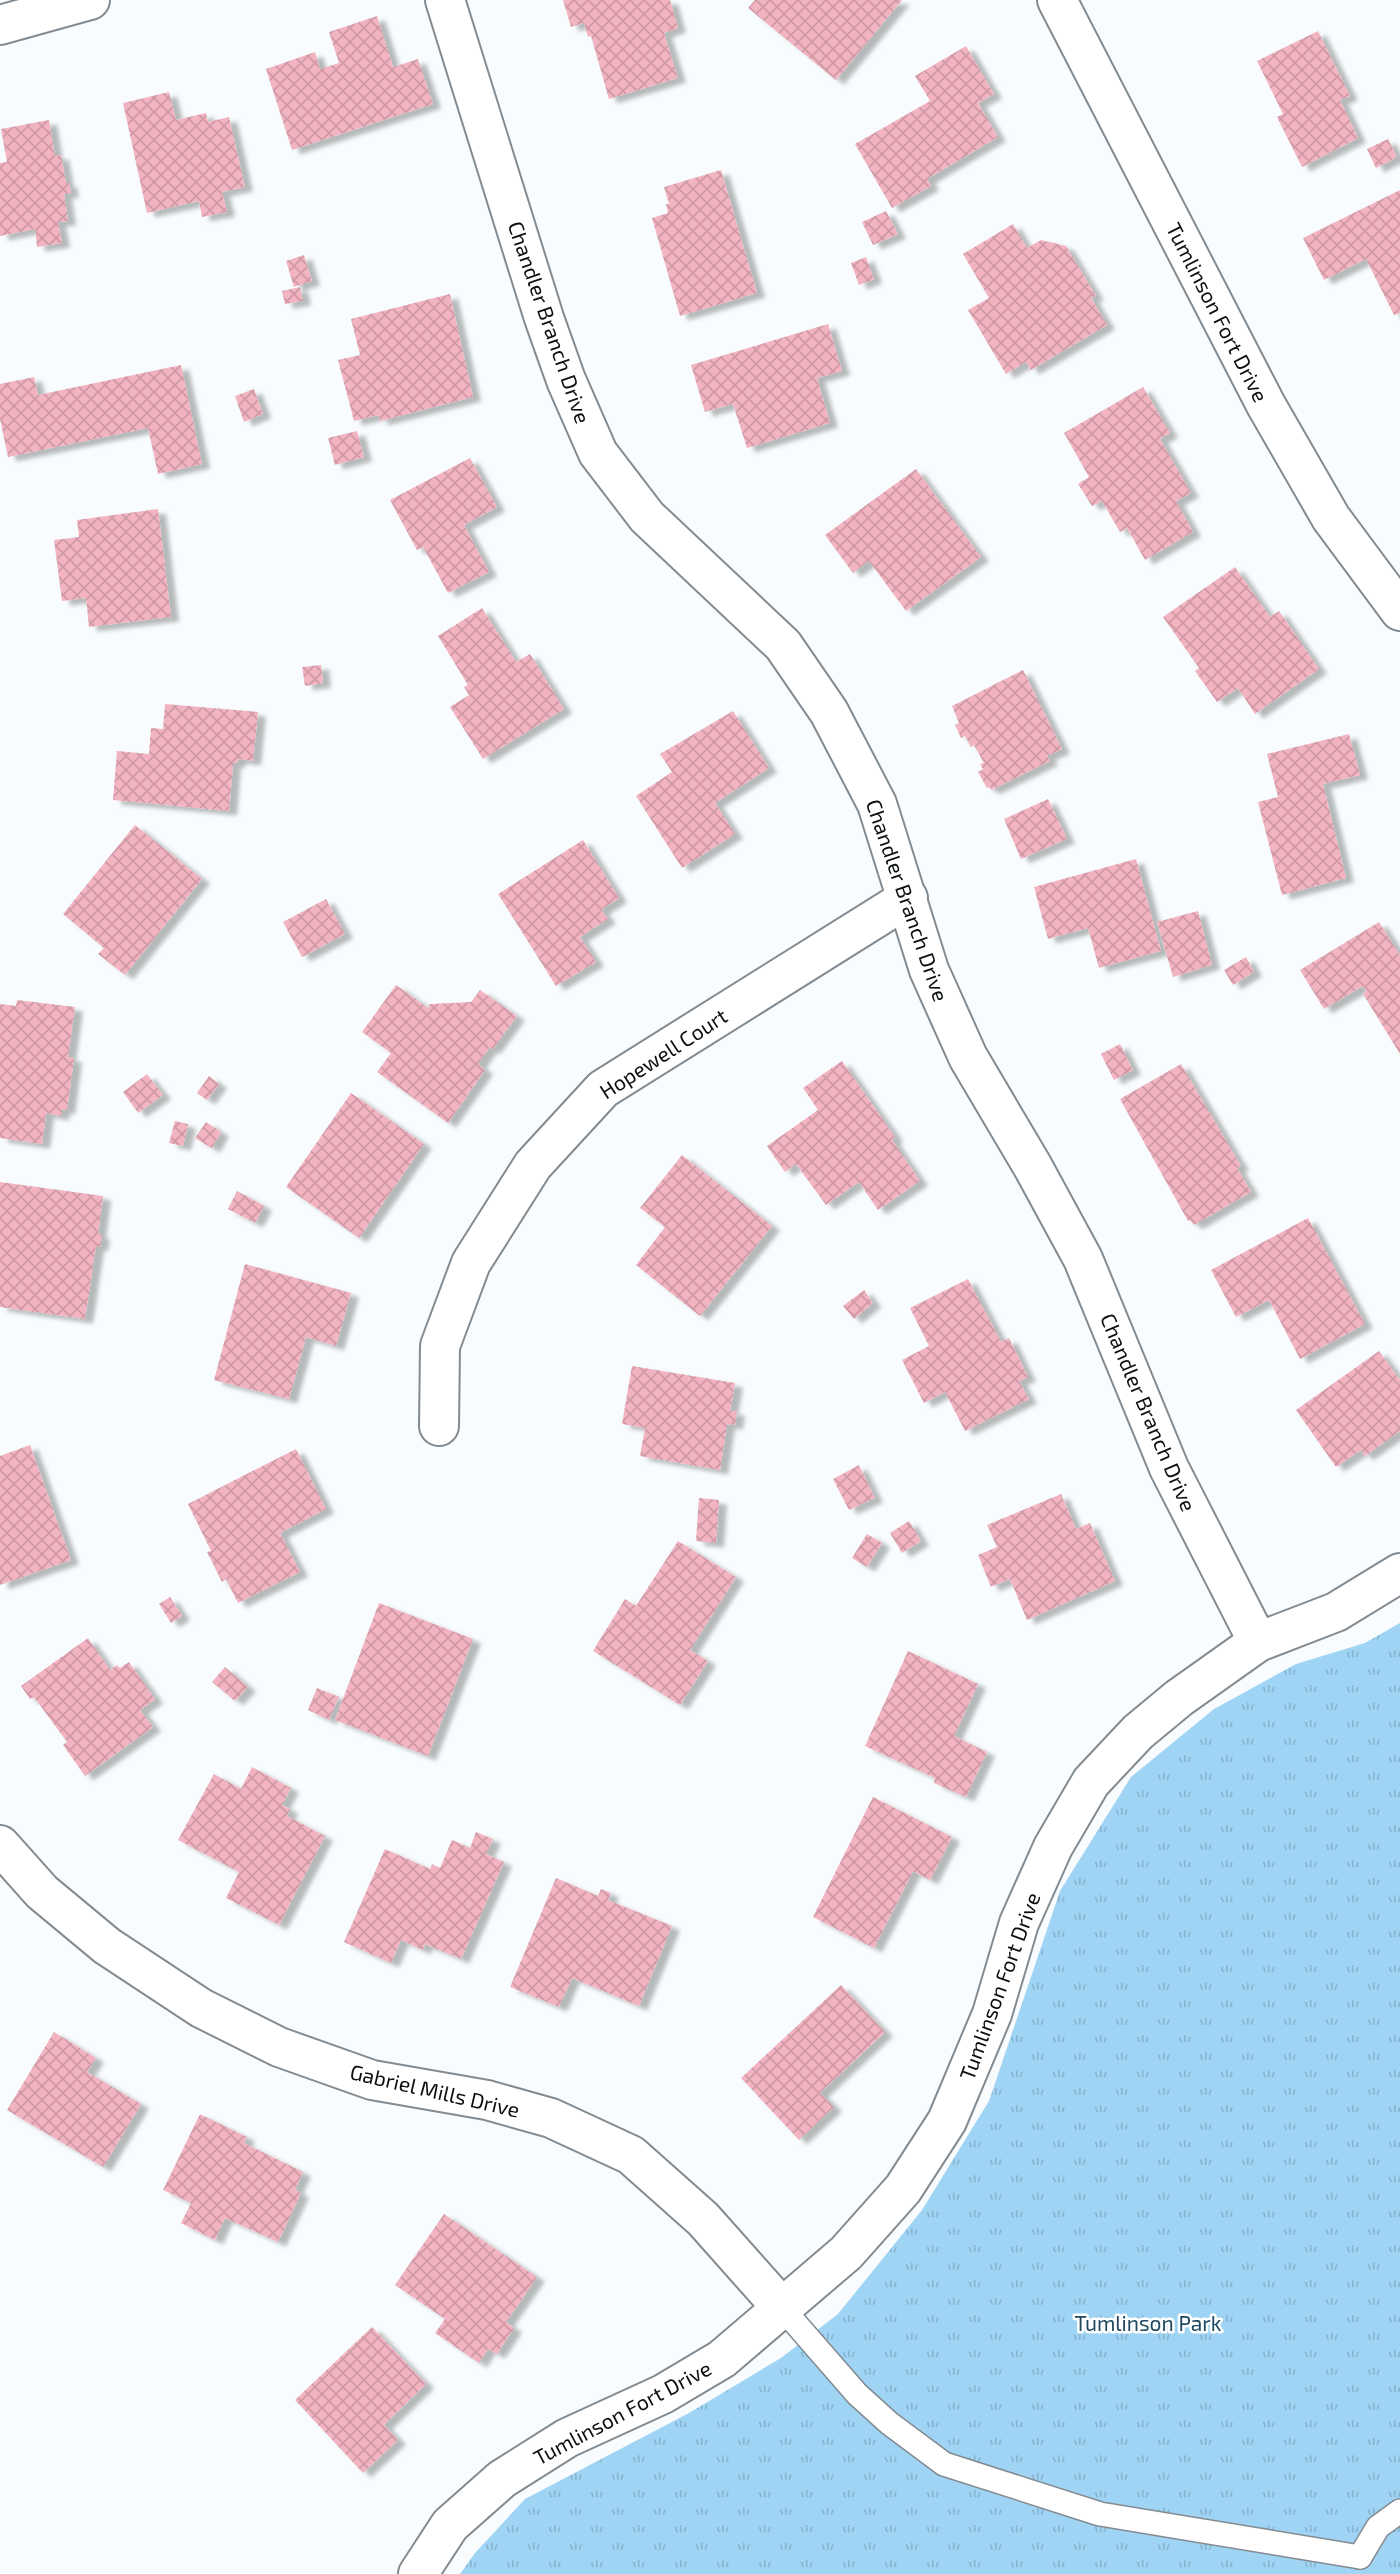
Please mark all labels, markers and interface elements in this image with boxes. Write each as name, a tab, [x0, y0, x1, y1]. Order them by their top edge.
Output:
street label: Chandler Branch Drive	[504, 218, 596, 426]
street label: Tumlinson Fort Drive	[1162, 218, 1274, 406]
street label: Chandler Branch Drive	[862, 796, 954, 1004]
street label: Hopewell Court	[595, 1003, 731, 1103]
street label: Chandler Branch Drive	[1096, 1309, 1202, 1515]
street label: Tumlinson Fort Drive	[953, 1889, 1045, 2083]
street label: Gabriel Mills Drive	[348, 2058, 522, 2122]
park label: Tumlinson Park	[1075, 2310, 1222, 2335]
street label: Tumlinson Fort Drive	[529, 2355, 715, 2469]

